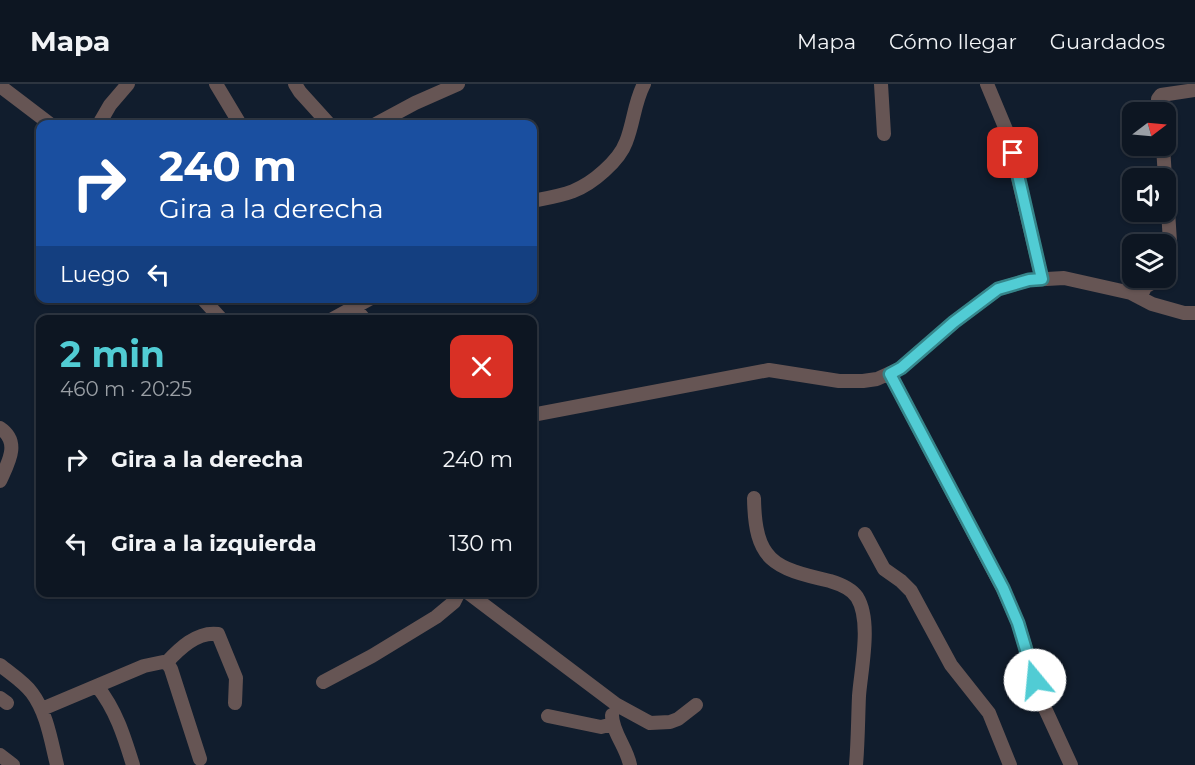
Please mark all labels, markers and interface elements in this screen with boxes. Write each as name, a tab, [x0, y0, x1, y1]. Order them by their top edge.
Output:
text: Mapa	[30, 24, 110, 58]
text: Mapa	[797, 29, 856, 54]
text: Cómo llegar	[889, 29, 1017, 54]
text: Guardados	[1050, 29, 1165, 54]
north arrow	[1122, 102, 1176, 156]
map controls	[1122, 102, 1176, 288]
pin	[987, 127, 1038, 178]
icon: arrive	[996, 136, 1029, 169]
text: 240 m	[159, 140, 297, 192]
icon: right	[60, 144, 138, 222]
button: sound	[1122, 168, 1176, 222]
text: Gira a la derecha	[159, 192, 384, 225]
button: layers	[1122, 234, 1176, 288]
icon: left	[142, 258, 175, 291]
text: Luego	[60, 261, 130, 288]
text: 2 min	[60, 332, 165, 376]
button: close	[450, 335, 513, 398]
text: 460 m · 20:25	[60, 377, 192, 401]
icon: right	[60, 443, 93, 476]
text: Gira a la derecha	[111, 446, 303, 473]
text: 240 m	[443, 446, 513, 473]
icon: left	[60, 527, 93, 560]
text: Gira a la izquierda	[111, 530, 317, 557]
text: 130 m	[449, 530, 513, 557]
position arrow	[1003, 648, 1067, 712]

